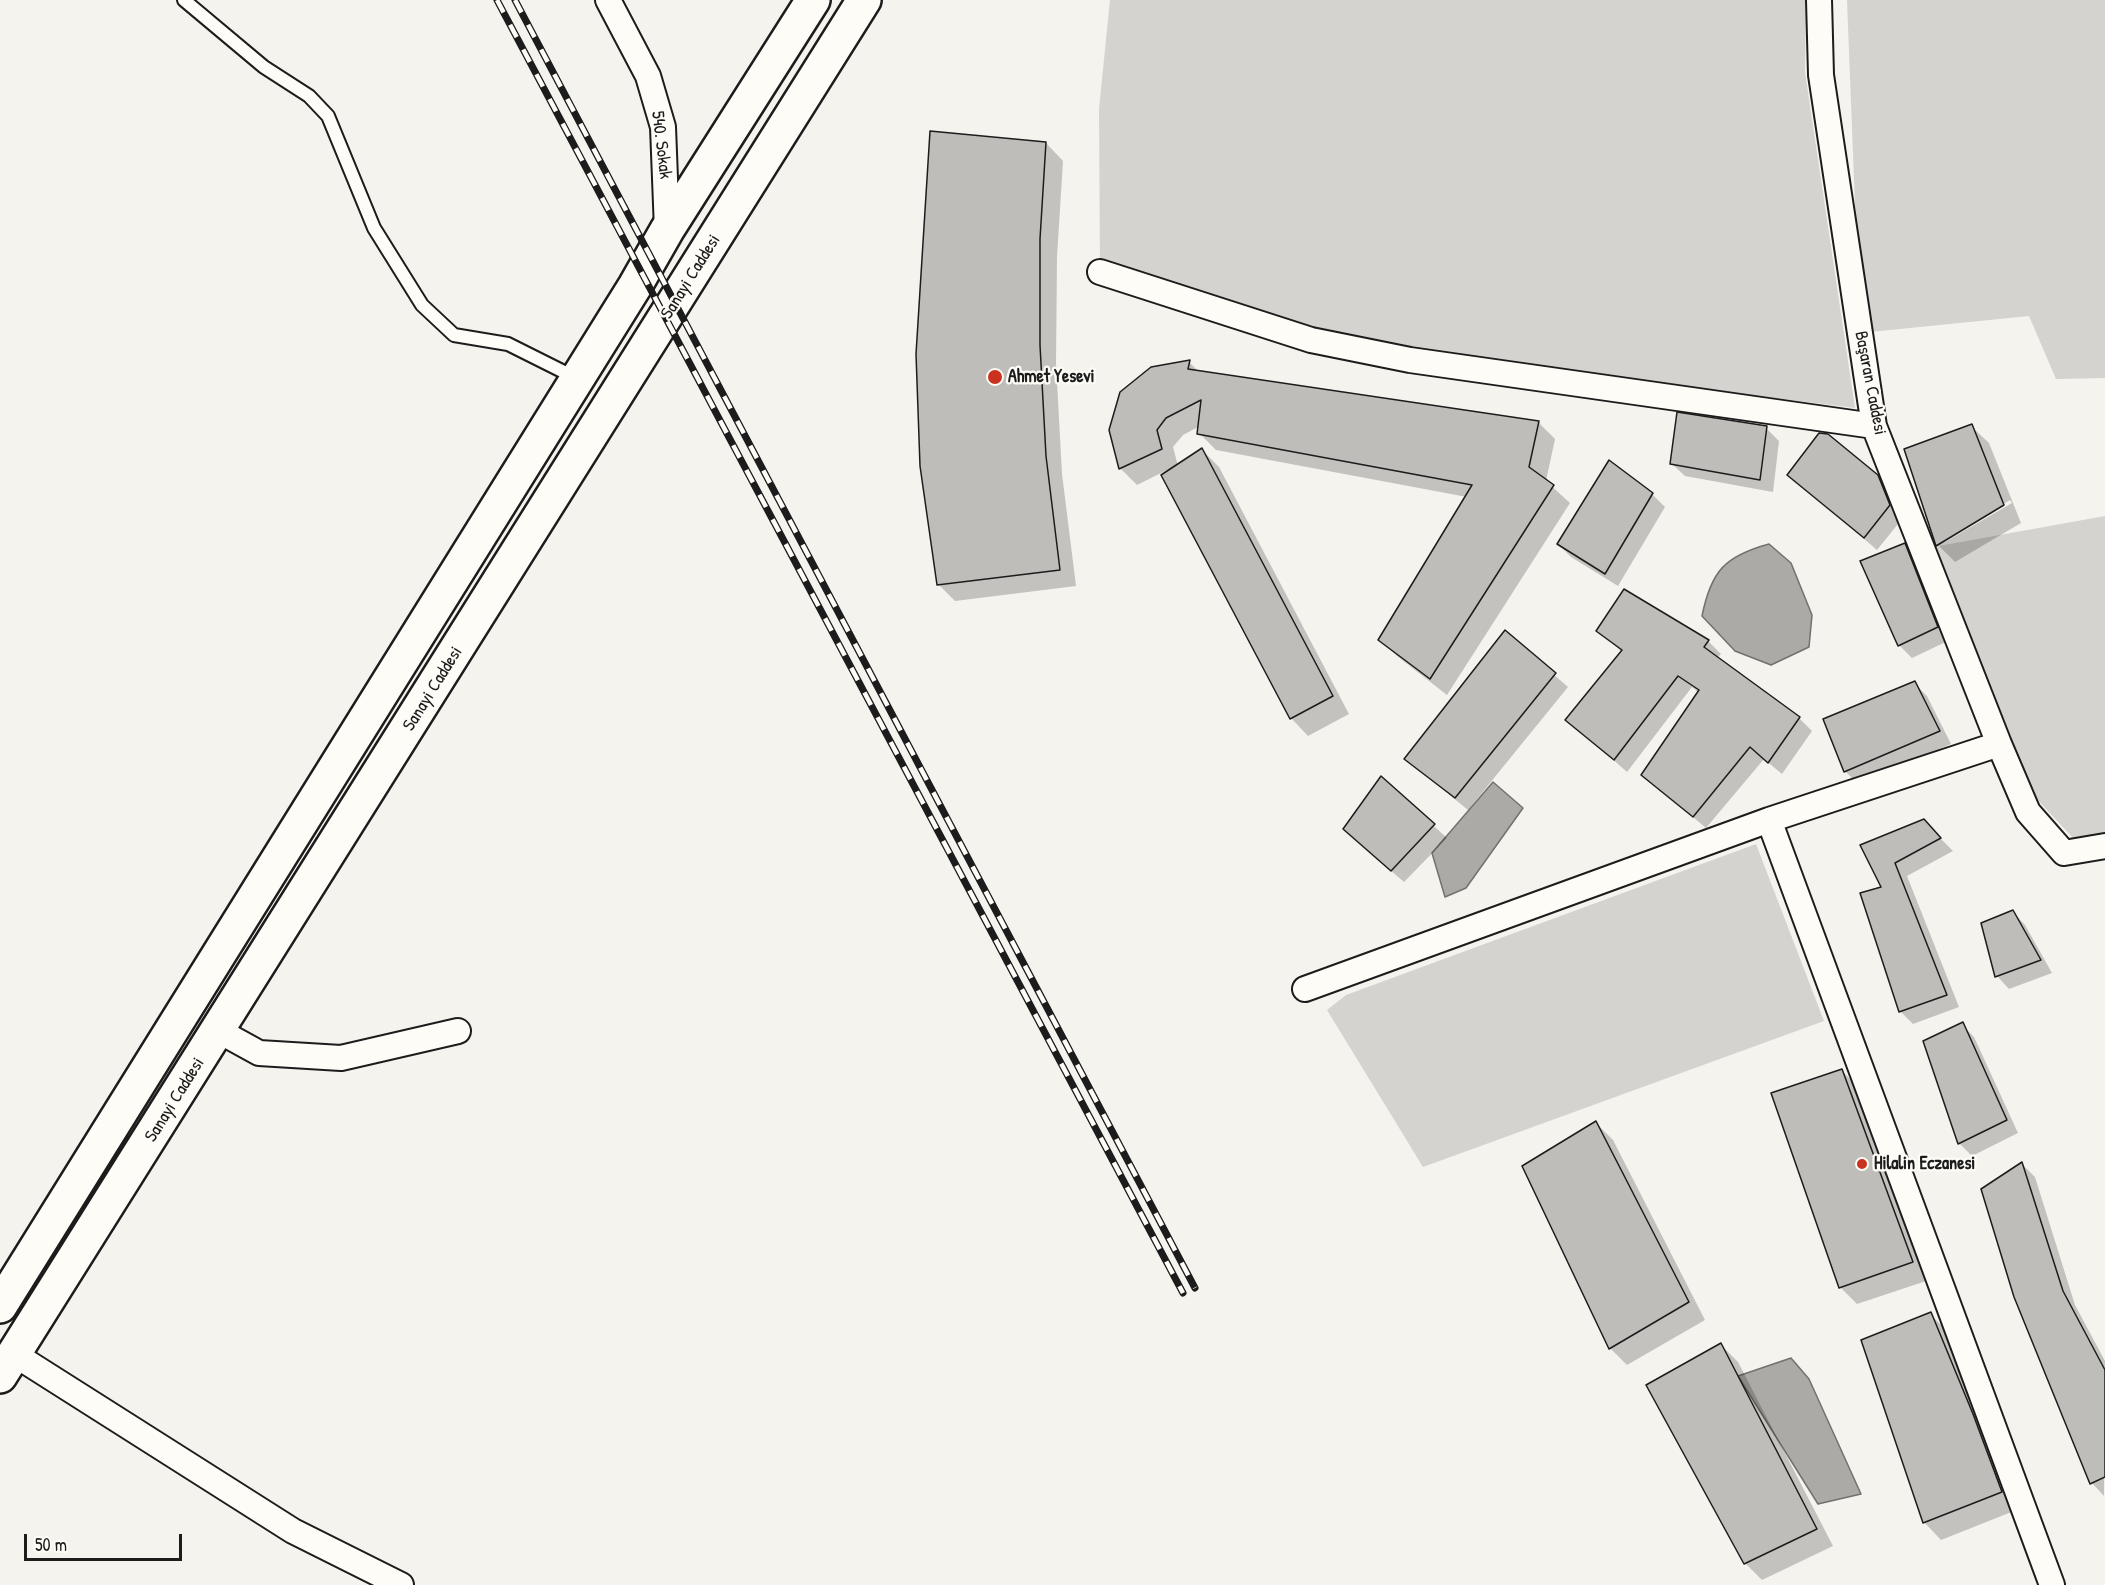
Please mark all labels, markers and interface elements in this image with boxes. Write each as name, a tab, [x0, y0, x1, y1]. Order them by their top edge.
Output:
street label: 540. Sokak	[646, 110, 676, 180]
street label: Sanayi Caddesi	[657, 231, 725, 323]
street label: Başaran Caddesi	[1849, 329, 1891, 437]
place label: Ahmet Yesevi	[1008, 366, 1095, 388]
marker: Ahmet Yesevi	[986, 368, 1004, 386]
street label: Sanayi Caddesi	[399, 643, 467, 735]
street label: Sanayi Caddesi	[141, 1054, 209, 1146]
place label: Hilalin Eczanesi	[1874, 1153, 1975, 1175]
marker: Hilalin Eczanesi	[1855, 1157, 1869, 1171]
scale bar	[27, 1522, 184, 1560]
text: 50 m	[35, 1532, 67, 1557]

